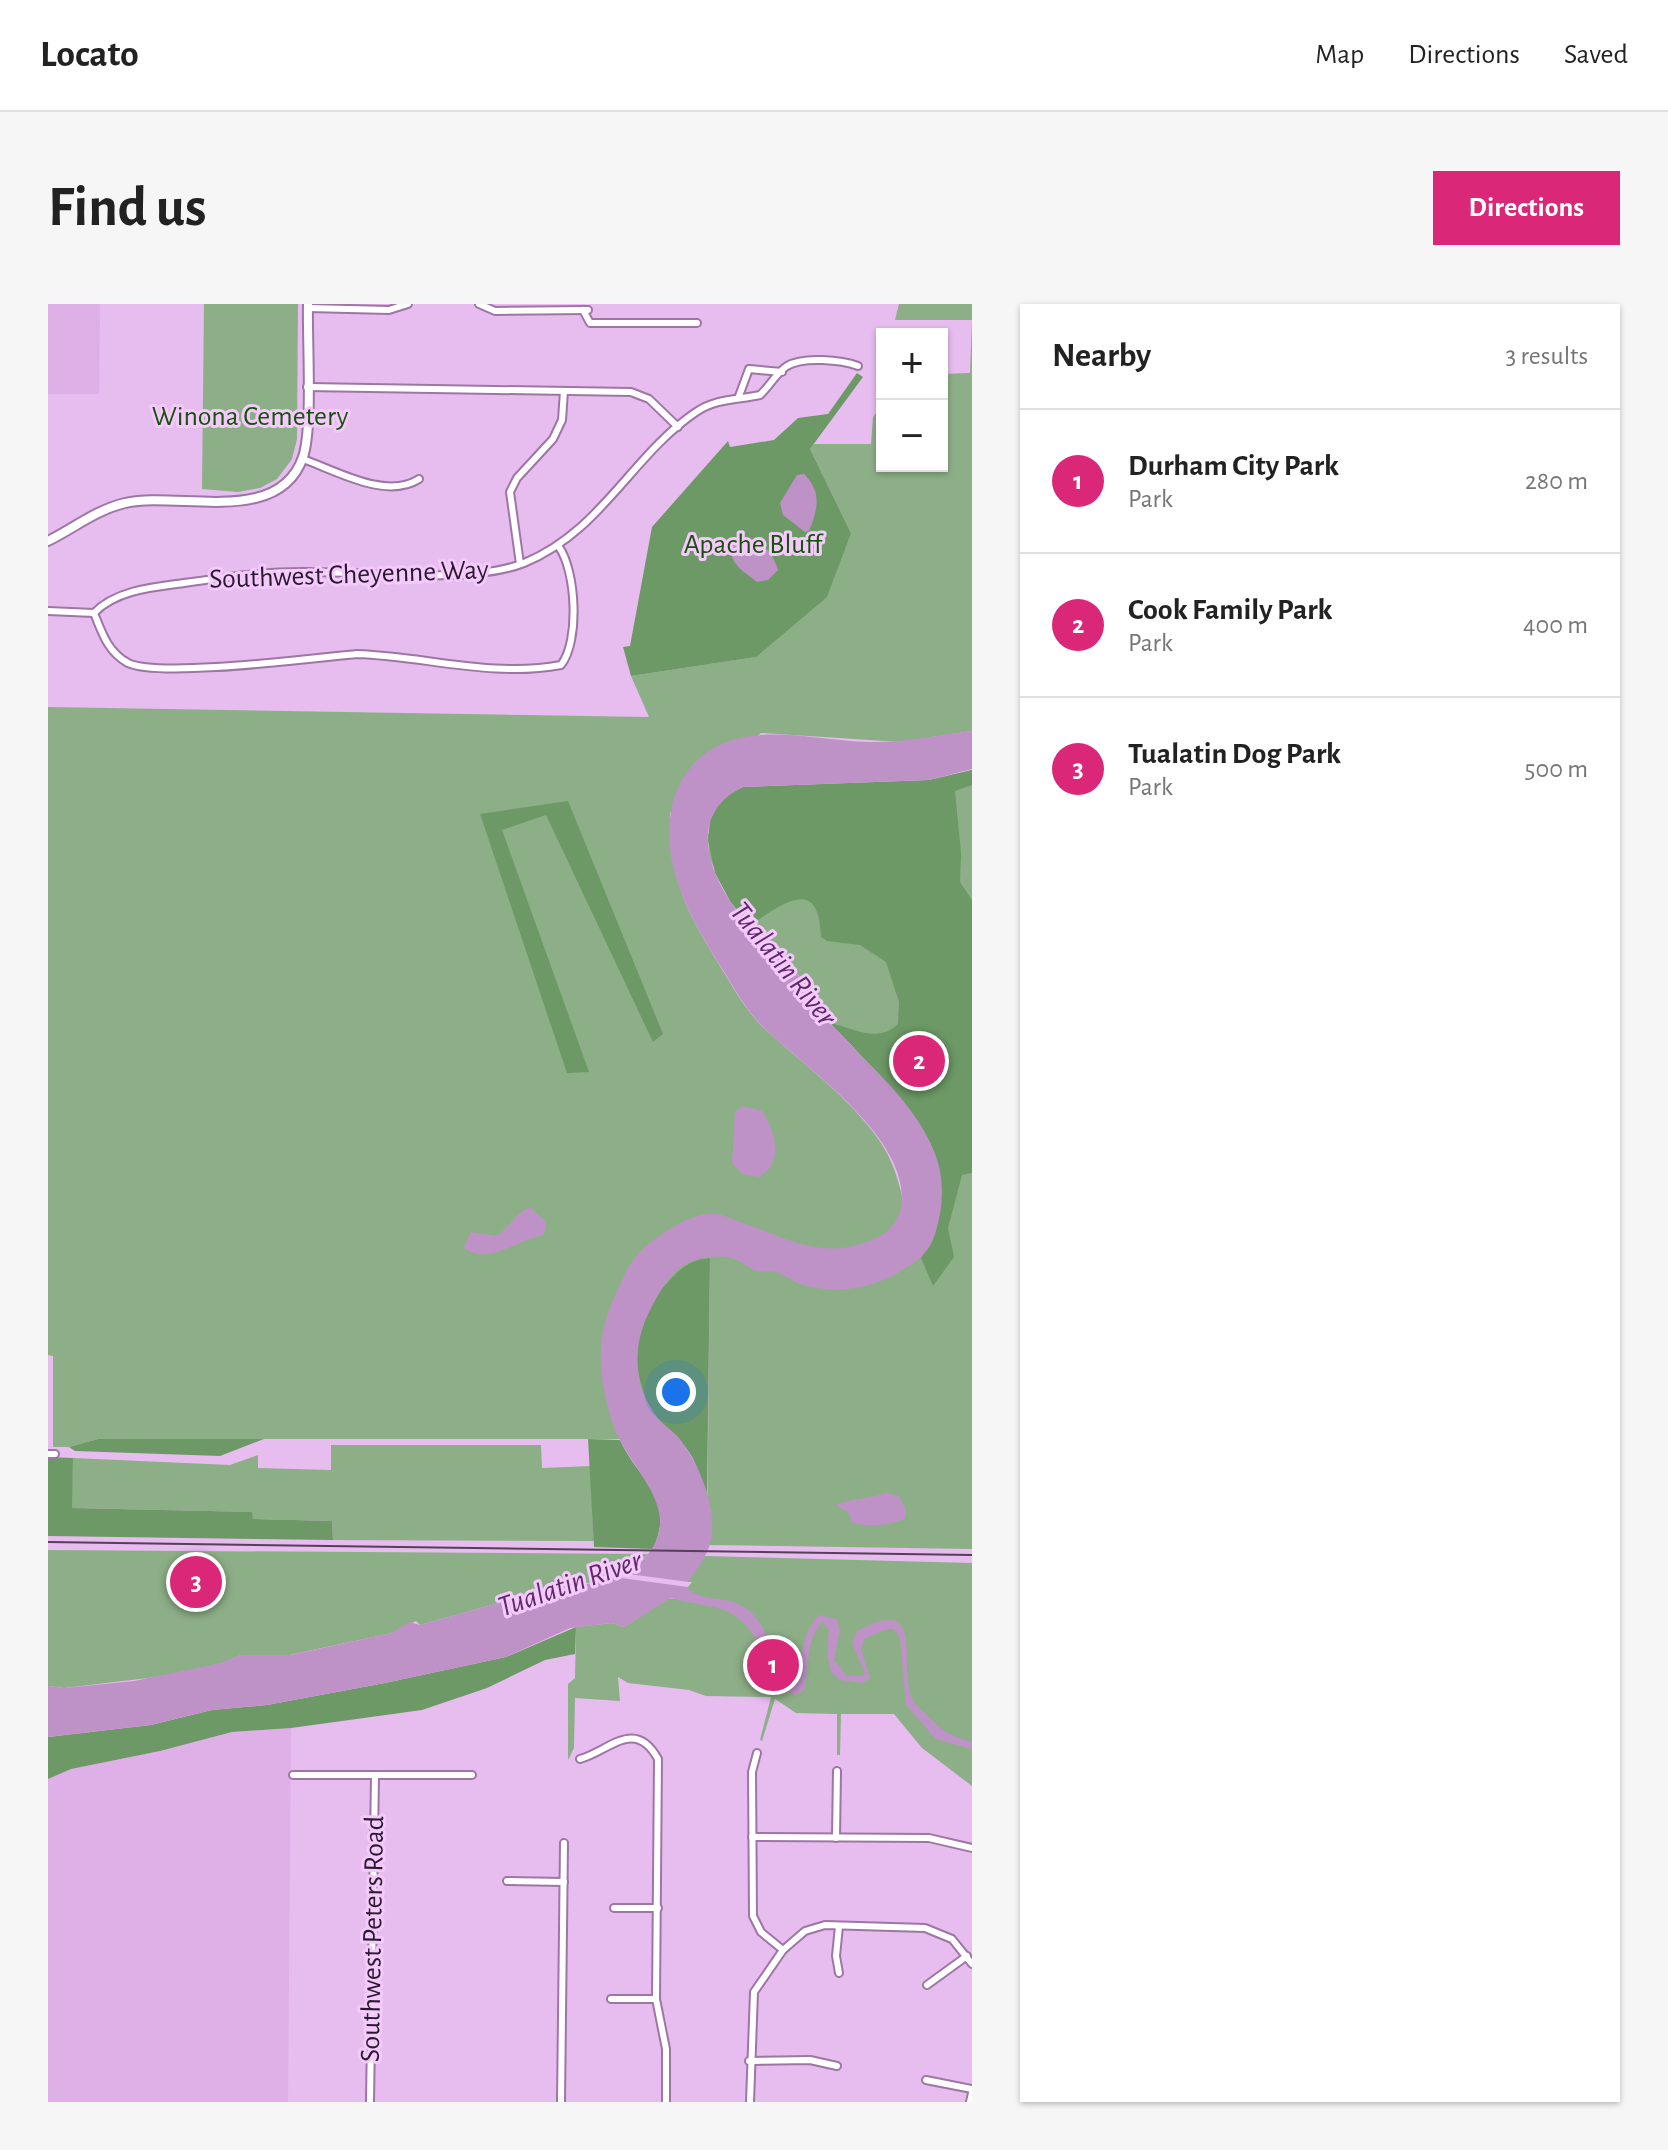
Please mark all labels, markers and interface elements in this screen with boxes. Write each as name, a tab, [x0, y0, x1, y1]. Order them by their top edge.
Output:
text: Locato	[40, 36, 139, 74]
text: Map	[1315, 41, 1364, 69]
text: Directions	[1408, 41, 1520, 69]
text: Saved	[1564, 41, 1628, 69]
button: Directions	[1433, 171, 1620, 245]
text: Find us	[48, 180, 206, 236]
map controls	[876, 328, 948, 472]
button: +	[876, 328, 948, 400]
text: Nearby	[1052, 339, 1151, 373]
text: 3 results	[1505, 343, 1588, 369]
button: −	[876, 400, 948, 472]
park label: Winona Cemetery	[152, 403, 348, 431]
text: Durham City Park	[1128, 451, 1339, 481]
text: 1	[1073, 468, 1083, 494]
text: 280 m	[1525, 468, 1588, 494]
text: Park	[1128, 486, 1173, 512]
park label: Apache Bluff	[684, 531, 824, 559]
street label: Southwest Cheyenne Way	[209, 556, 489, 594]
text: Cook Family Park	[1128, 595, 1332, 625]
text: 2	[1072, 612, 1084, 638]
text: 400 m	[1523, 612, 1588, 638]
text: Park	[1128, 630, 1173, 656]
text: Tualatin Dog Park	[1128, 739, 1341, 769]
text: 3	[1072, 756, 1084, 782]
text: 500 m	[1525, 756, 1588, 782]
text: Park	[1128, 774, 1173, 800]
water label: Tualatin River	[724, 896, 843, 1033]
pin: 2	[893, 1031, 945, 1091]
your location	[656, 1372, 696, 1412]
water label: Tualatin River	[494, 1545, 647, 1623]
pin: 3	[170, 1552, 222, 1612]
pin: 1	[747, 1635, 799, 1695]
street label: Southwest Peters Road	[357, 1816, 389, 2062]

